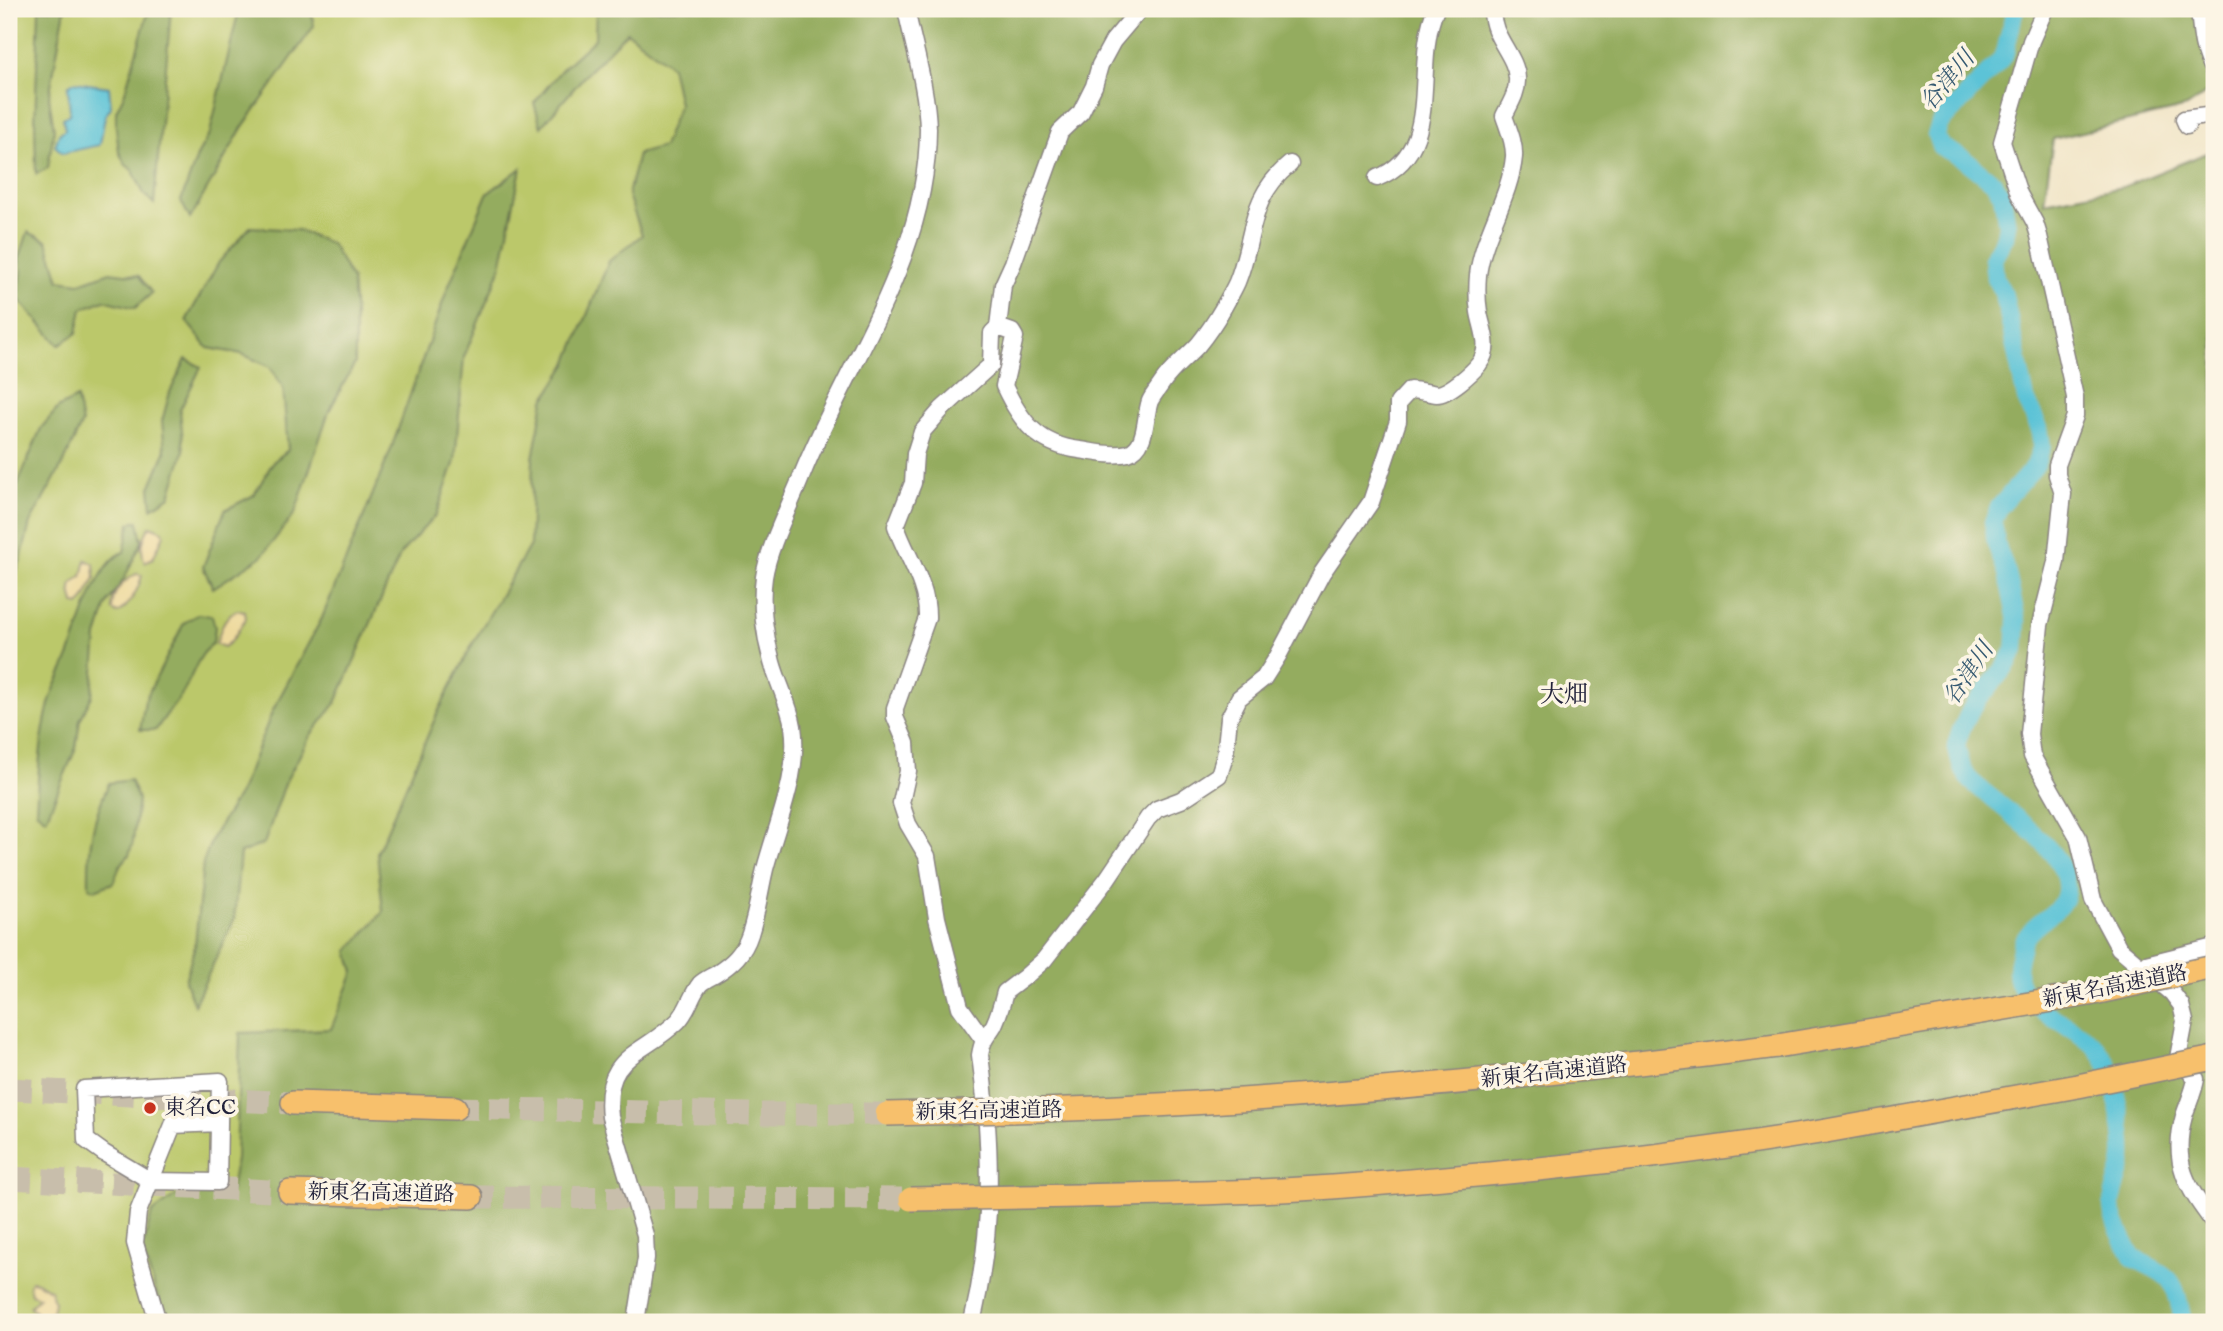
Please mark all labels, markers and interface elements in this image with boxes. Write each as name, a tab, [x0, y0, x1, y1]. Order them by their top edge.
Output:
water label: 谷津川	[1915, 43, 1983, 117]
water label: 谷津川	[1938, 635, 2002, 711]
district label: 大畑	[1540, 680, 1588, 711]
street label: 新東名高速道路	[2040, 960, 2190, 1014]
street label: 新東名高速道路	[1479, 1052, 1629, 1094]
place label: 東名CC	[164, 1095, 236, 1122]
street label: 新東名高速道路	[915, 1097, 1063, 1127]
marker: 東名CC	[142, 1100, 158, 1116]
street label: 新東名高速道路	[307, 1179, 455, 1209]

